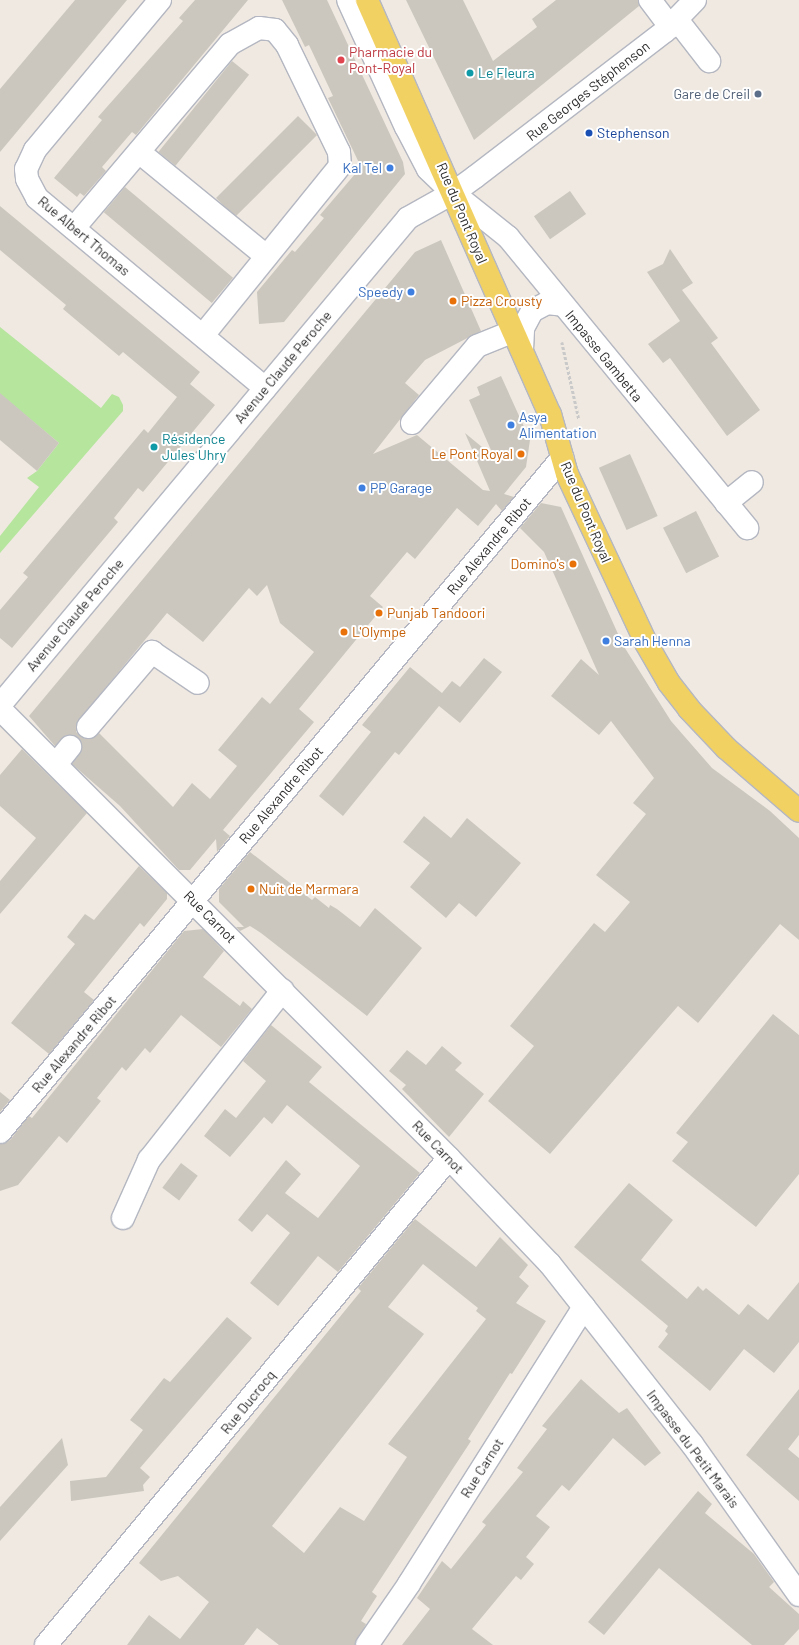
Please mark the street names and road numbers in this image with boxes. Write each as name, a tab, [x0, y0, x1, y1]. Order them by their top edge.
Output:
street label: Rue Georges Stéphenson	[523, 38, 653, 144]
street label: Rue du Pont Royal	[433, 160, 491, 266]
street label: Rue Albert Thomas	[35, 193, 133, 279]
street label: Avenue Claude Peroche	[231, 307, 335, 427]
street label: Impasse Gambetta	[562, 307, 646, 405]
street label: Rue du Pont Royal	[557, 459, 615, 565]
street label: Rue Alexandre Ribot	[443, 494, 535, 598]
street label: Avenue Claude Peroche	[23, 555, 127, 675]
street label: Rue Alexandre Ribot	[235, 743, 327, 847]
street label: Rue Carnot	[180, 887, 240, 947]
street label: Rue Alexandre Ribot	[28, 992, 120, 1096]
street label: Rue Carnot	[409, 1117, 467, 1177]
street label: Rue Ducrocq	[217, 1367, 279, 1437]
street label: Impasse du Petit Marais	[643, 1387, 743, 1511]
street label: Rue Carnot	[457, 1435, 507, 1501]

